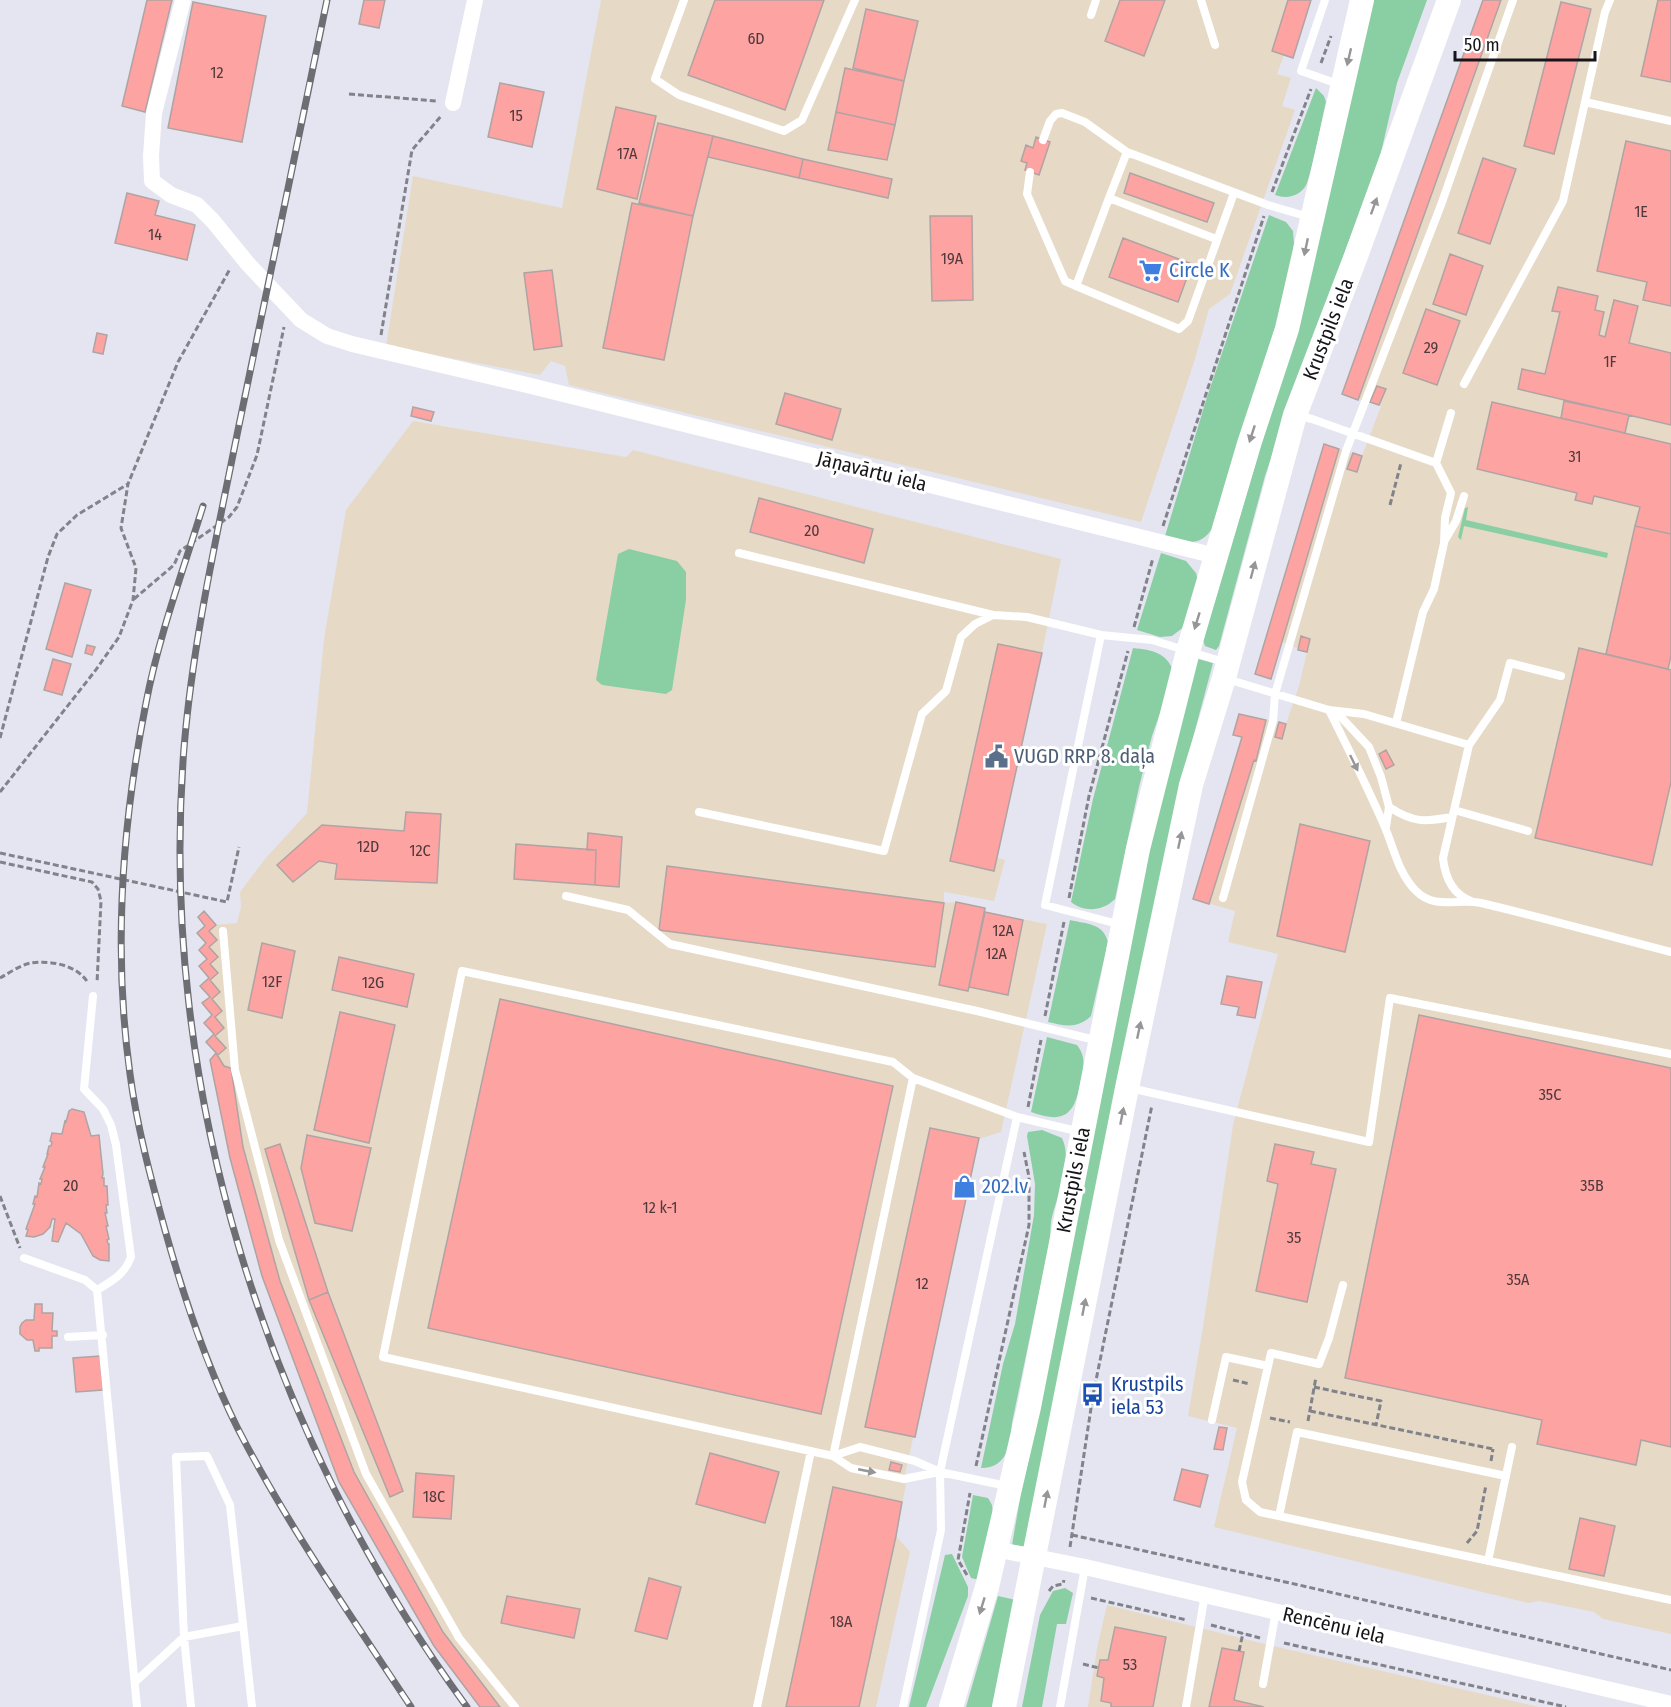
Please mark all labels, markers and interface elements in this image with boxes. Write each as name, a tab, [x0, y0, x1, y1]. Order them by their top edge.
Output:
scale bar	[1455, 24, 1594, 62]
house number: 6D	[747, 29, 765, 48]
text: 50 m	[1464, 34, 1500, 56]
one-way arrow	[1343, 48, 1353, 66]
house number: 12	[210, 63, 224, 82]
house number: 15	[509, 106, 523, 125]
house number: 17A	[617, 144, 638, 163]
one-way arrow	[1369, 197, 1379, 215]
house number: 1E	[1634, 202, 1648, 221]
house number: 14	[148, 225, 162, 244]
one-way arrow	[1301, 238, 1310, 257]
house number: 19A	[941, 249, 964, 268]
supermarket icon: Circle K	[1138, 257, 1164, 283]
place label: Circle K	[1169, 258, 1230, 282]
street label: Krustpils iela	[1298, 275, 1358, 383]
house number: 29	[1424, 338, 1439, 357]
house number: 1F	[1603, 352, 1617, 371]
one-way arrow	[1246, 425, 1256, 443]
street label: Jāņavārtu iela	[814, 446, 929, 497]
house number: 31	[1568, 447, 1582, 466]
house number: 20	[804, 521, 820, 540]
one-way arrow	[1249, 561, 1258, 579]
one-way arrow	[1192, 612, 1201, 630]
public building icon: VUGD RRP 8. daļa	[983, 743, 1009, 769]
place label: VUGD RRP 8. daļa	[1014, 744, 1155, 769]
one-way arrow	[1350, 754, 1359, 771]
one-way arrow	[1176, 830, 1185, 849]
house number: 12D	[357, 837, 379, 856]
house number: 12C	[409, 841, 431, 860]
house number: 12A	[992, 921, 1014, 940]
house number: 12A	[985, 944, 1007, 963]
house number: 12F	[262, 972, 282, 991]
house number: 12G	[362, 973, 384, 992]
one-way arrow	[1135, 1021, 1145, 1040]
house number: 35C	[1539, 1085, 1561, 1104]
one-way arrow	[1118, 1106, 1127, 1125]
street label: Krustpils iela	[1051, 1125, 1095, 1235]
shop icon: 202.lv	[951, 1173, 977, 1199]
place label: 202.lv	[982, 1174, 1028, 1198]
house number: 20	[63, 1176, 79, 1195]
house number: 35B	[1580, 1176, 1604, 1195]
house number: 12 k-1	[643, 1198, 677, 1217]
house number: 35	[1287, 1228, 1301, 1247]
house number: 35A	[1507, 1270, 1530, 1289]
house number: 12	[915, 1274, 929, 1293]
one-way arrow	[1080, 1298, 1089, 1317]
place label: Krustpils iela 53	[1111, 1372, 1184, 1419]
bus stop icon: Krustpils iela 53	[1080, 1382, 1106, 1408]
one-way arrow	[858, 1467, 877, 1477]
house number: 18C	[423, 1487, 445, 1506]
one-way arrow	[1042, 1489, 1051, 1508]
one-way arrow	[977, 1597, 986, 1615]
street label: Rencēnu iela	[1280, 1602, 1388, 1648]
house number: 18A	[830, 1612, 853, 1631]
house number: 53	[1123, 1655, 1137, 1674]

